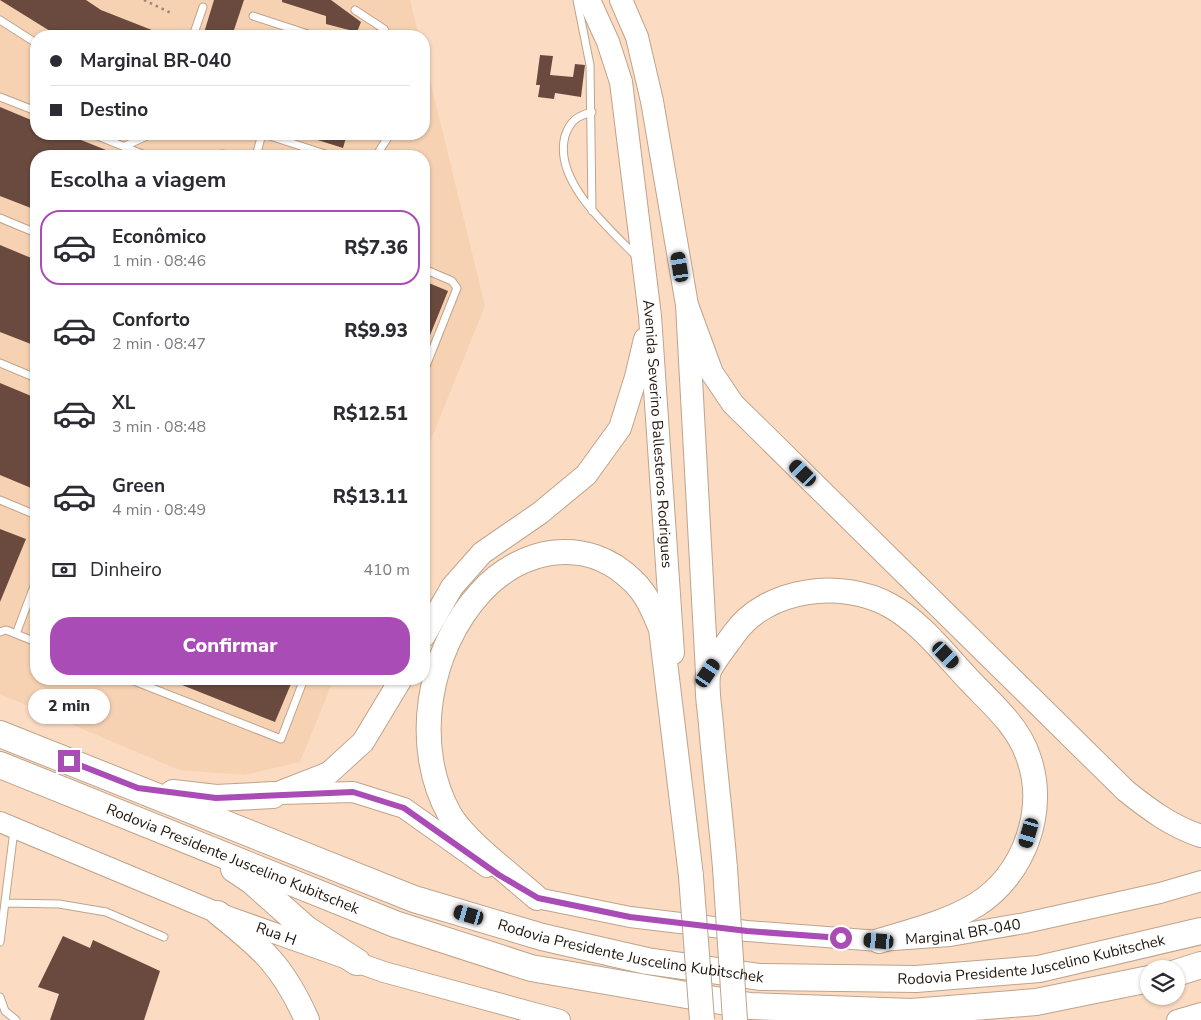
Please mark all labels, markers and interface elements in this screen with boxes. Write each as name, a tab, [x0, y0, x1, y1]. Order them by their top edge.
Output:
text: Marginal BR-040	[80, 48, 231, 74]
text: Destino	[80, 97, 148, 123]
text: Escolha a viagem	[50, 165, 226, 195]
text: Econômico	[112, 224, 206, 250]
icon: car	[52, 225, 97, 270]
text: R$7.36	[344, 235, 408, 261]
text: 1 min · 08:46	[112, 250, 206, 272]
car	[670, 251, 689, 283]
street label: Avenida Severino Ballesteros Rodrigues	[638, 298, 677, 569]
text: Conforto	[112, 307, 190, 333]
icon: car	[52, 308, 97, 353]
text: R$9.93	[344, 318, 408, 344]
text: 2 min · 08:47	[112, 333, 206, 355]
text: XL	[112, 390, 135, 416]
icon: car	[52, 391, 97, 436]
text: R$12.51	[333, 401, 408, 427]
text: 3 min · 08:48	[112, 416, 206, 438]
car	[786, 457, 819, 489]
text: Green	[112, 473, 165, 499]
icon: car	[52, 474, 97, 519]
text: R$13.11	[333, 484, 408, 510]
text: 4 min · 08:49	[112, 499, 206, 521]
icon: cash	[50, 556, 78, 584]
text: Dinheiro	[90, 557, 162, 583]
text: 410 m	[363, 559, 410, 581]
button: Confirmar	[50, 617, 410, 675]
car	[930, 639, 961, 671]
car	[693, 656, 722, 690]
callout: 2 min	[28, 688, 110, 724]
text: 2 min	[48, 695, 90, 717]
route end	[58, 750, 80, 772]
street label: Rodovia Presidente Juscelino Kubitschek	[103, 799, 363, 919]
car	[1017, 817, 1040, 849]
car	[452, 904, 485, 926]
street label: Rodovia Presidente Juscelino Kubitschek	[495, 914, 765, 987]
street label: Marginal BR-040	[904, 914, 1022, 949]
street label: Rua H	[253, 917, 299, 950]
route start	[830, 927, 852, 949]
street label: Rodovia Presidente Juscelino Kubitschek	[897, 930, 1167, 989]
car	[863, 932, 894, 950]
map controls	[1140, 960, 1185, 1005]
button: layers	[1140, 960, 1185, 1005]

